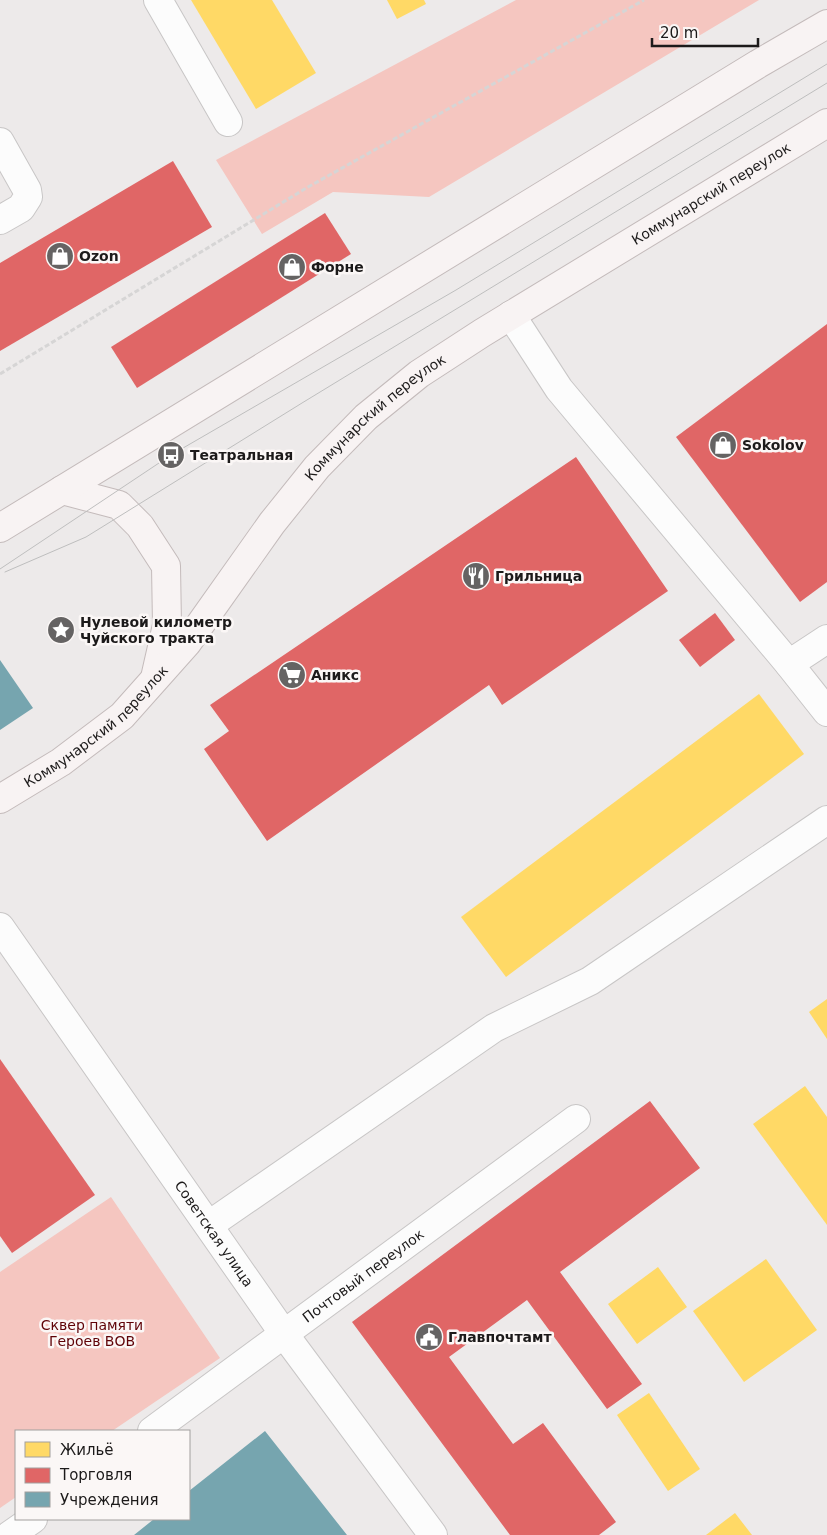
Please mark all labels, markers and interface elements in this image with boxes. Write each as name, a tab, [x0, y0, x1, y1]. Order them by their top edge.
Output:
scale bar	[652, 15, 758, 47]
text: 20 m	[660, 24, 698, 42]
street label: Коммунарский переулок	[629, 139, 793, 248]
shop icon: Ozon	[45, 241, 75, 271]
place label: Ozon	[79, 248, 119, 264]
shop icon: Форне	[277, 252, 307, 282]
place label: Форне	[311, 259, 364, 275]
street label: Коммунарский переулок	[301, 351, 448, 484]
shop icon: Sokolov	[708, 430, 738, 460]
place label: Sokolov	[742, 437, 804, 453]
bus stop icon: Театральная	[156, 440, 186, 470]
place label: Театральная	[190, 447, 293, 463]
restaurant icon: Грильница	[461, 561, 491, 591]
place label: Грильница	[495, 568, 582, 584]
place label: Нулевой километр Чуйского тракта	[80, 614, 232, 646]
place icon: Нулевой километр Чуйского тракта	[46, 615, 76, 645]
supermarket icon: Аникс	[277, 660, 307, 690]
street label: Коммунарский переулок	[21, 662, 171, 791]
place label: Аникс	[311, 667, 359, 683]
street label: Советская улица	[172, 1178, 256, 1290]
street label: Почтовый переулок	[299, 1226, 427, 1326]
park label: Сквер памяти Героев ВОВ	[41, 1317, 143, 1349]
public building icon: Главпочтамт	[414, 1322, 444, 1352]
place label: Главпочтамт	[448, 1329, 552, 1345]
legend	[15, 1430, 190, 1520]
text: Жильё	[60, 1441, 114, 1459]
text: Торговля	[59, 1466, 132, 1484]
text: Учреждения	[60, 1491, 158, 1509]

